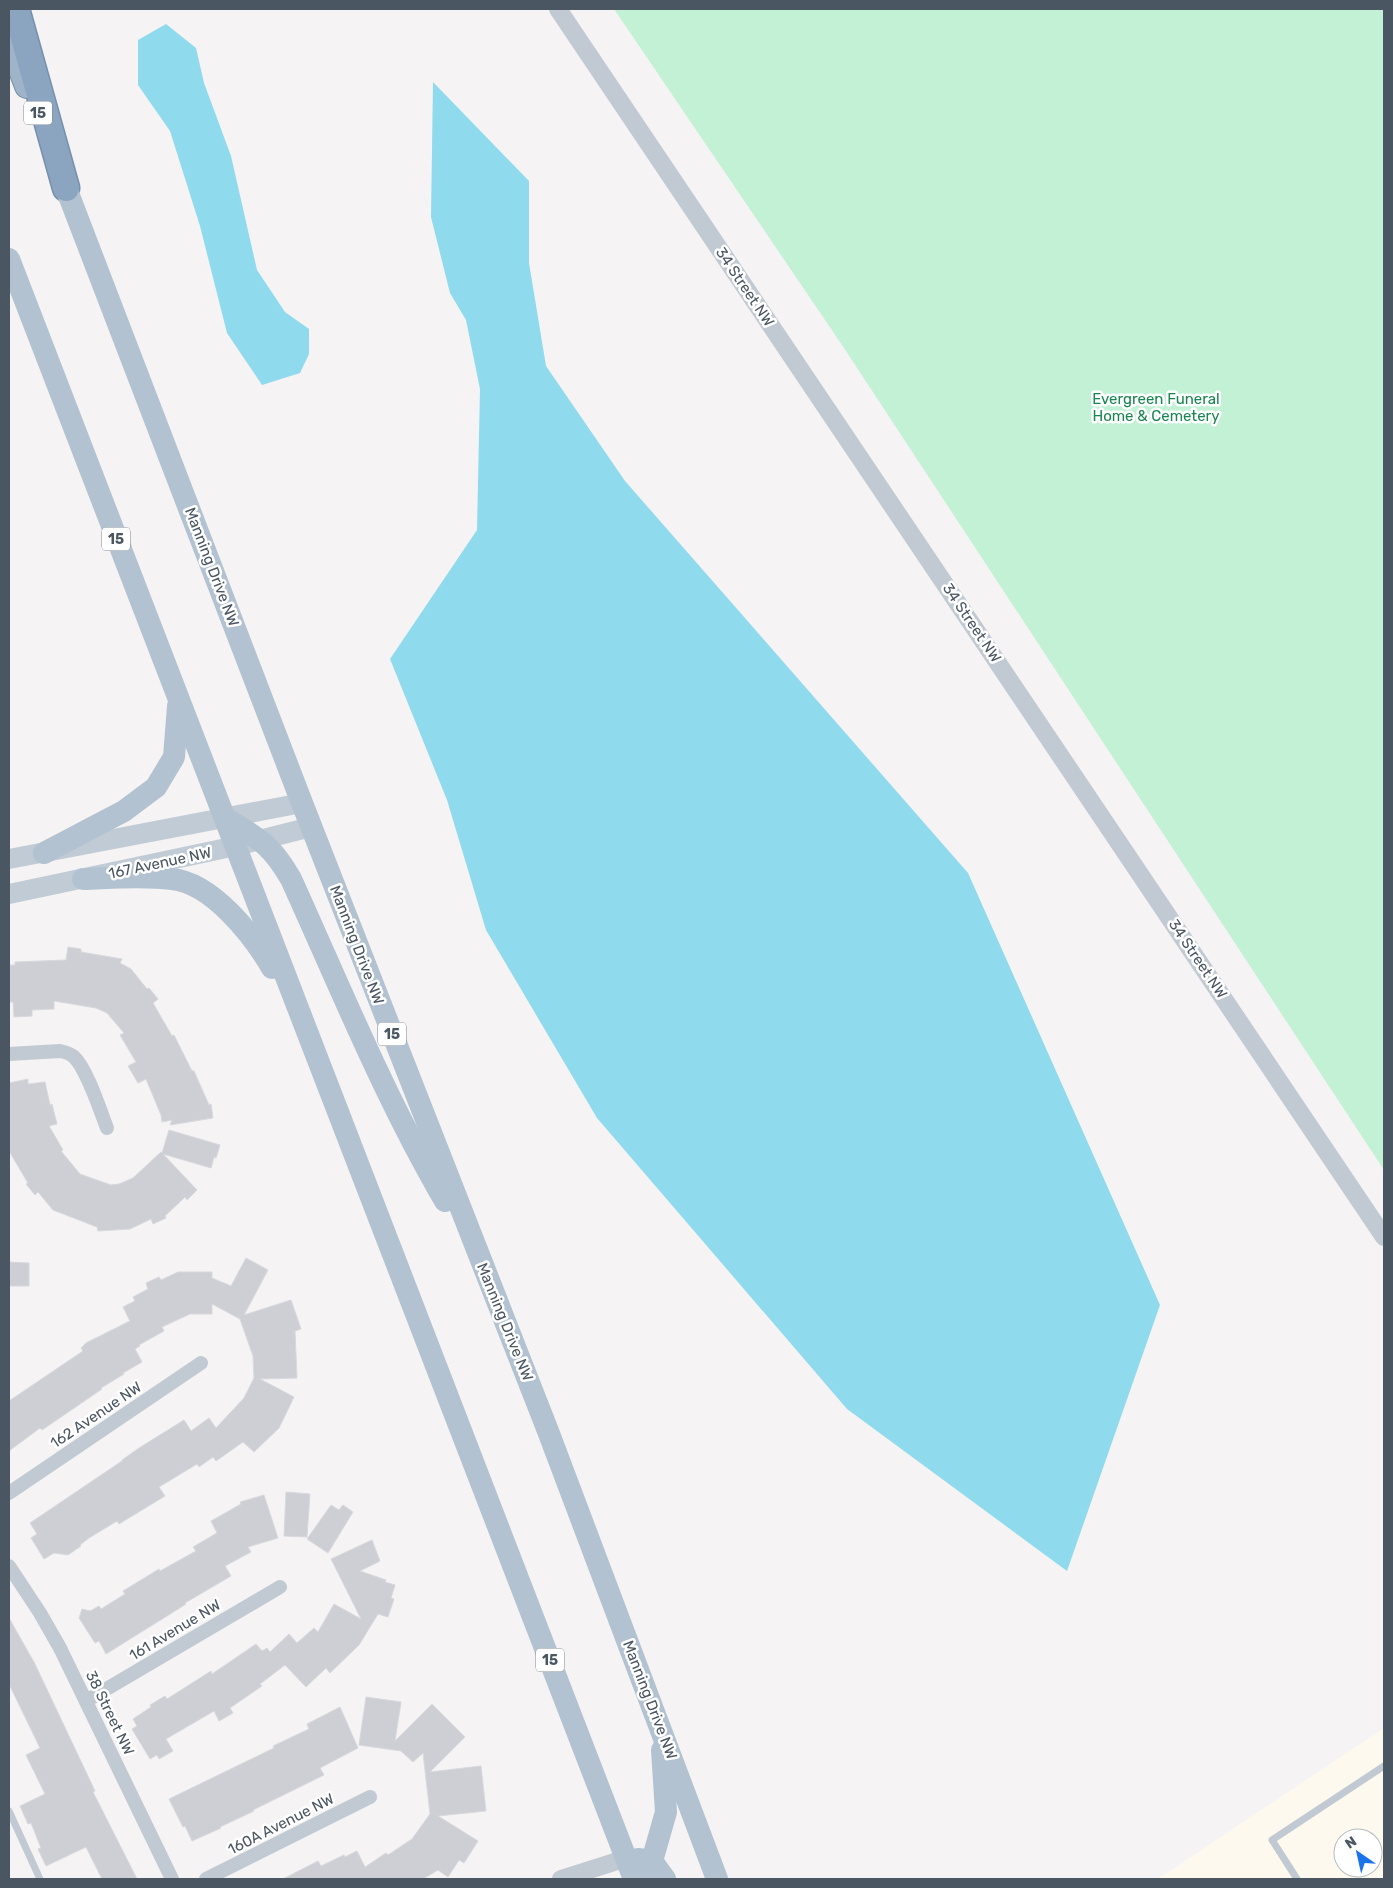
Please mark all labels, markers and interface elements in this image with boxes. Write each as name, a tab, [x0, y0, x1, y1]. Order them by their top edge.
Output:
road number: 15	[24, 102, 52, 125]
street label: 34 Street NW	[712, 244, 778, 330]
park label: Evergreen Funeral Home & Cemetery	[1092, 390, 1220, 425]
street label: Manning Drive NW	[181, 505, 243, 629]
road number: 15	[102, 528, 130, 550]
street label: 34 Street NW	[939, 580, 1005, 666]
street label: 167 Avenue NW	[107, 843, 213, 883]
street label: Manning Drive NW	[326, 883, 388, 1007]
street label: 34 Street NW	[1165, 916, 1231, 1002]
road number: 15	[378, 1022, 406, 1046]
street label: Manning Drive NW	[473, 1260, 537, 1384]
street label: 162 Avenue NW	[47, 1378, 145, 1452]
street label: 161 Avenue NW	[126, 1596, 224, 1664]
street label: Manning Drive NW	[619, 1638, 681, 1762]
road number: 15	[536, 1648, 564, 1672]
street label: 38 Street NW	[82, 1668, 138, 1758]
street label: 160A Avenue NW	[225, 1790, 337, 1858]
north arrow	[1333, 1828, 1383, 1878]
text: N	[1342, 1833, 1360, 1853]

